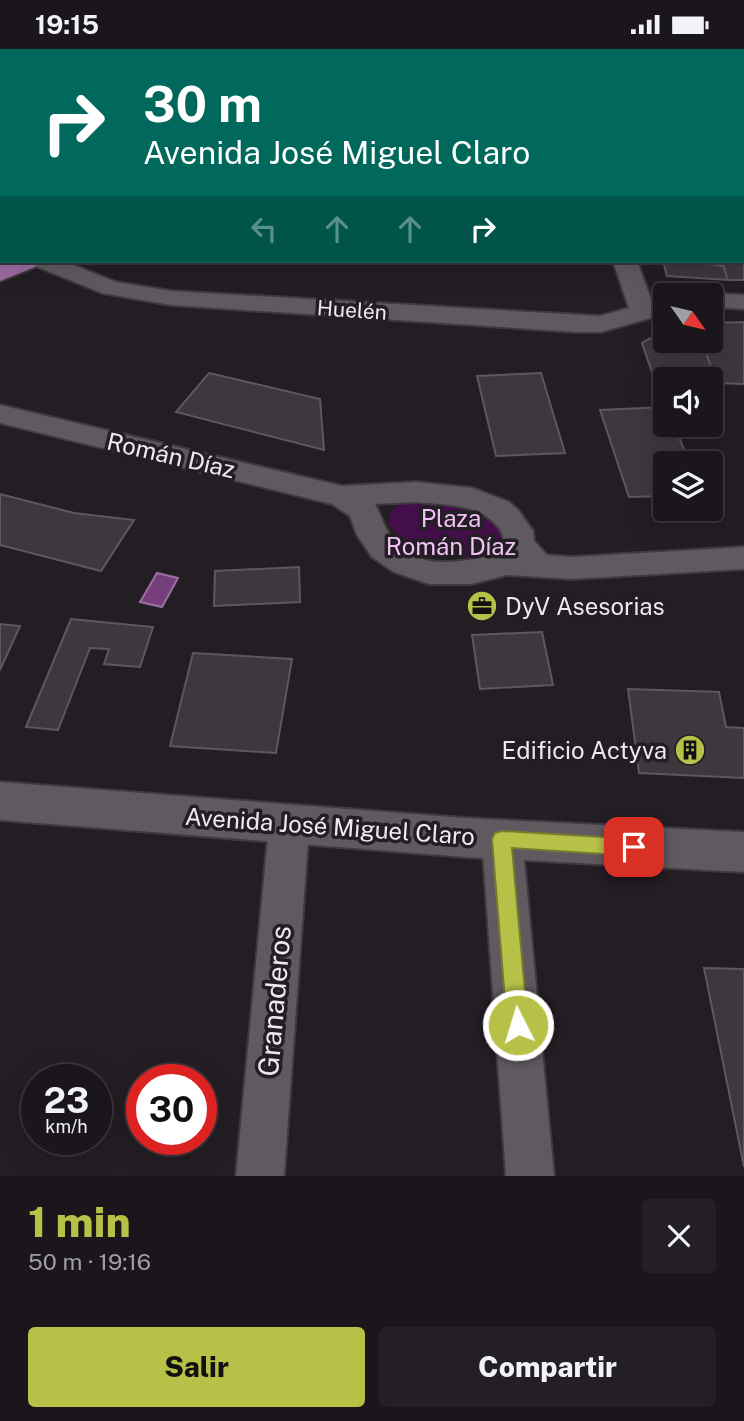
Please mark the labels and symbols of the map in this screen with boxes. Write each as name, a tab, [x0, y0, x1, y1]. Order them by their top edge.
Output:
north arrow	[653, 283, 723, 353]
street label: Huelén	[316, 295, 388, 325]
street label: Román Díaz	[104, 427, 238, 483]
park label: Plaza Román Díaz	[386, 504, 516, 560]
office icon: DyV Asesorias	[465, 589, 499, 623]
place label: DyV Asesorias	[505, 592, 665, 620]
building icon: Edificio Actyva	[673, 733, 707, 767]
place label: Edificio Actyva	[502, 736, 667, 764]
street label: Avenida José Miguel Claro	[184, 802, 476, 850]
pin	[604, 817, 664, 877]
street label: Granaderos	[251, 924, 297, 1078]
position arrow	[481, 988, 555, 1062]
speed limit sign: 30	[126, 1064, 217, 1155]

